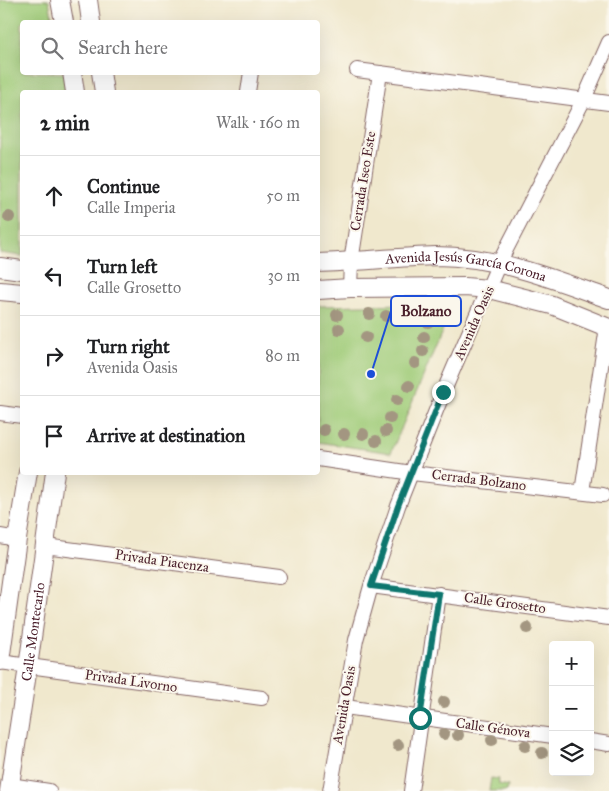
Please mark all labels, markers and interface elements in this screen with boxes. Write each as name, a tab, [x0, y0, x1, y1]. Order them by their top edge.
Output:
search box	[20, 20, 320, 75]
icon: search	[38, 34, 66, 62]
text: Search here	[78, 36, 168, 59]
text: 2 min	[40, 110, 90, 136]
text: Walk · 160 m	[216, 113, 300, 132]
street label: Cerrada Iseo Este	[347, 130, 379, 232]
text: Continue	[87, 175, 160, 198]
icon: ahead	[40, 182, 68, 210]
text: 50 m	[266, 186, 300, 205]
text: Calle Imperia	[87, 198, 176, 217]
street label: Avenida Jesús García Corona	[384, 247, 549, 285]
text: Turn left	[87, 255, 157, 278]
icon: left	[40, 262, 68, 290]
text: 30 m	[267, 266, 300, 285]
text: Calle Grosetto	[87, 278, 181, 297]
street label: Avenida Oasis	[450, 283, 498, 364]
callout: Bolzano	[391, 296, 461, 326]
text: Bolzano	[401, 302, 452, 320]
text: Turn right	[87, 335, 170, 358]
icon: right	[40, 342, 68, 370]
text: 80 m	[265, 346, 300, 365]
text: Avenida Oasis	[87, 358, 178, 377]
route end	[432, 381, 455, 404]
icon: arrive	[40, 422, 68, 450]
text: Arrive at destination	[87, 424, 245, 447]
street label: Cerrada Bolzano	[431, 466, 527, 494]
street label: Privada Piacenza	[114, 546, 210, 576]
street label: Calle Montecarlo	[17, 581, 48, 682]
street label: Calle Grosetto	[463, 589, 547, 617]
map controls	[549, 641, 594, 776]
button: +	[549, 641, 594, 686]
street label: Avenida Oasis	[329, 665, 359, 746]
street label: Privada Livorno	[84, 666, 178, 696]
button: −	[549, 686, 594, 731]
route start	[409, 707, 432, 730]
street label: Calle Génova	[455, 714, 531, 742]
button: layers	[549, 731, 594, 776]

